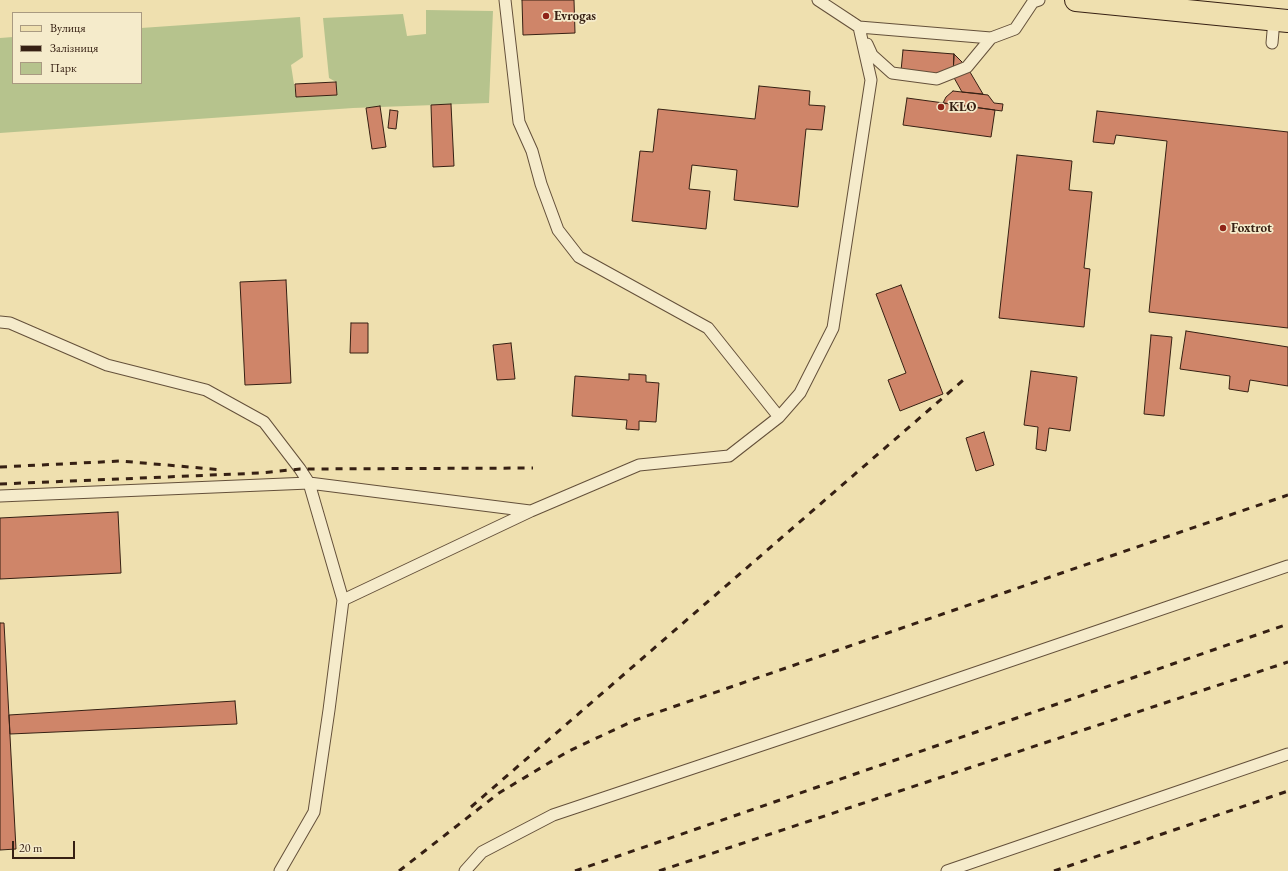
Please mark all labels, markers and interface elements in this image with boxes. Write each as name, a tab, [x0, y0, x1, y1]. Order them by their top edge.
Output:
place label: Evrogas	[554, 8, 596, 24]
marker: Evrogas	[541, 11, 551, 21]
legend	[12, 12, 142, 84]
text: Вулиця	[50, 20, 86, 36]
text: Залізниця	[50, 40, 98, 56]
text: Парк	[50, 60, 77, 76]
place label: KLO	[949, 99, 976, 115]
marker: KLO	[936, 102, 946, 112]
place label: Foxtrot	[1231, 220, 1272, 236]
marker: Foxtrot	[1218, 223, 1228, 233]
scale bar	[14, 833, 77, 859]
text: 20 m	[19, 840, 42, 856]

